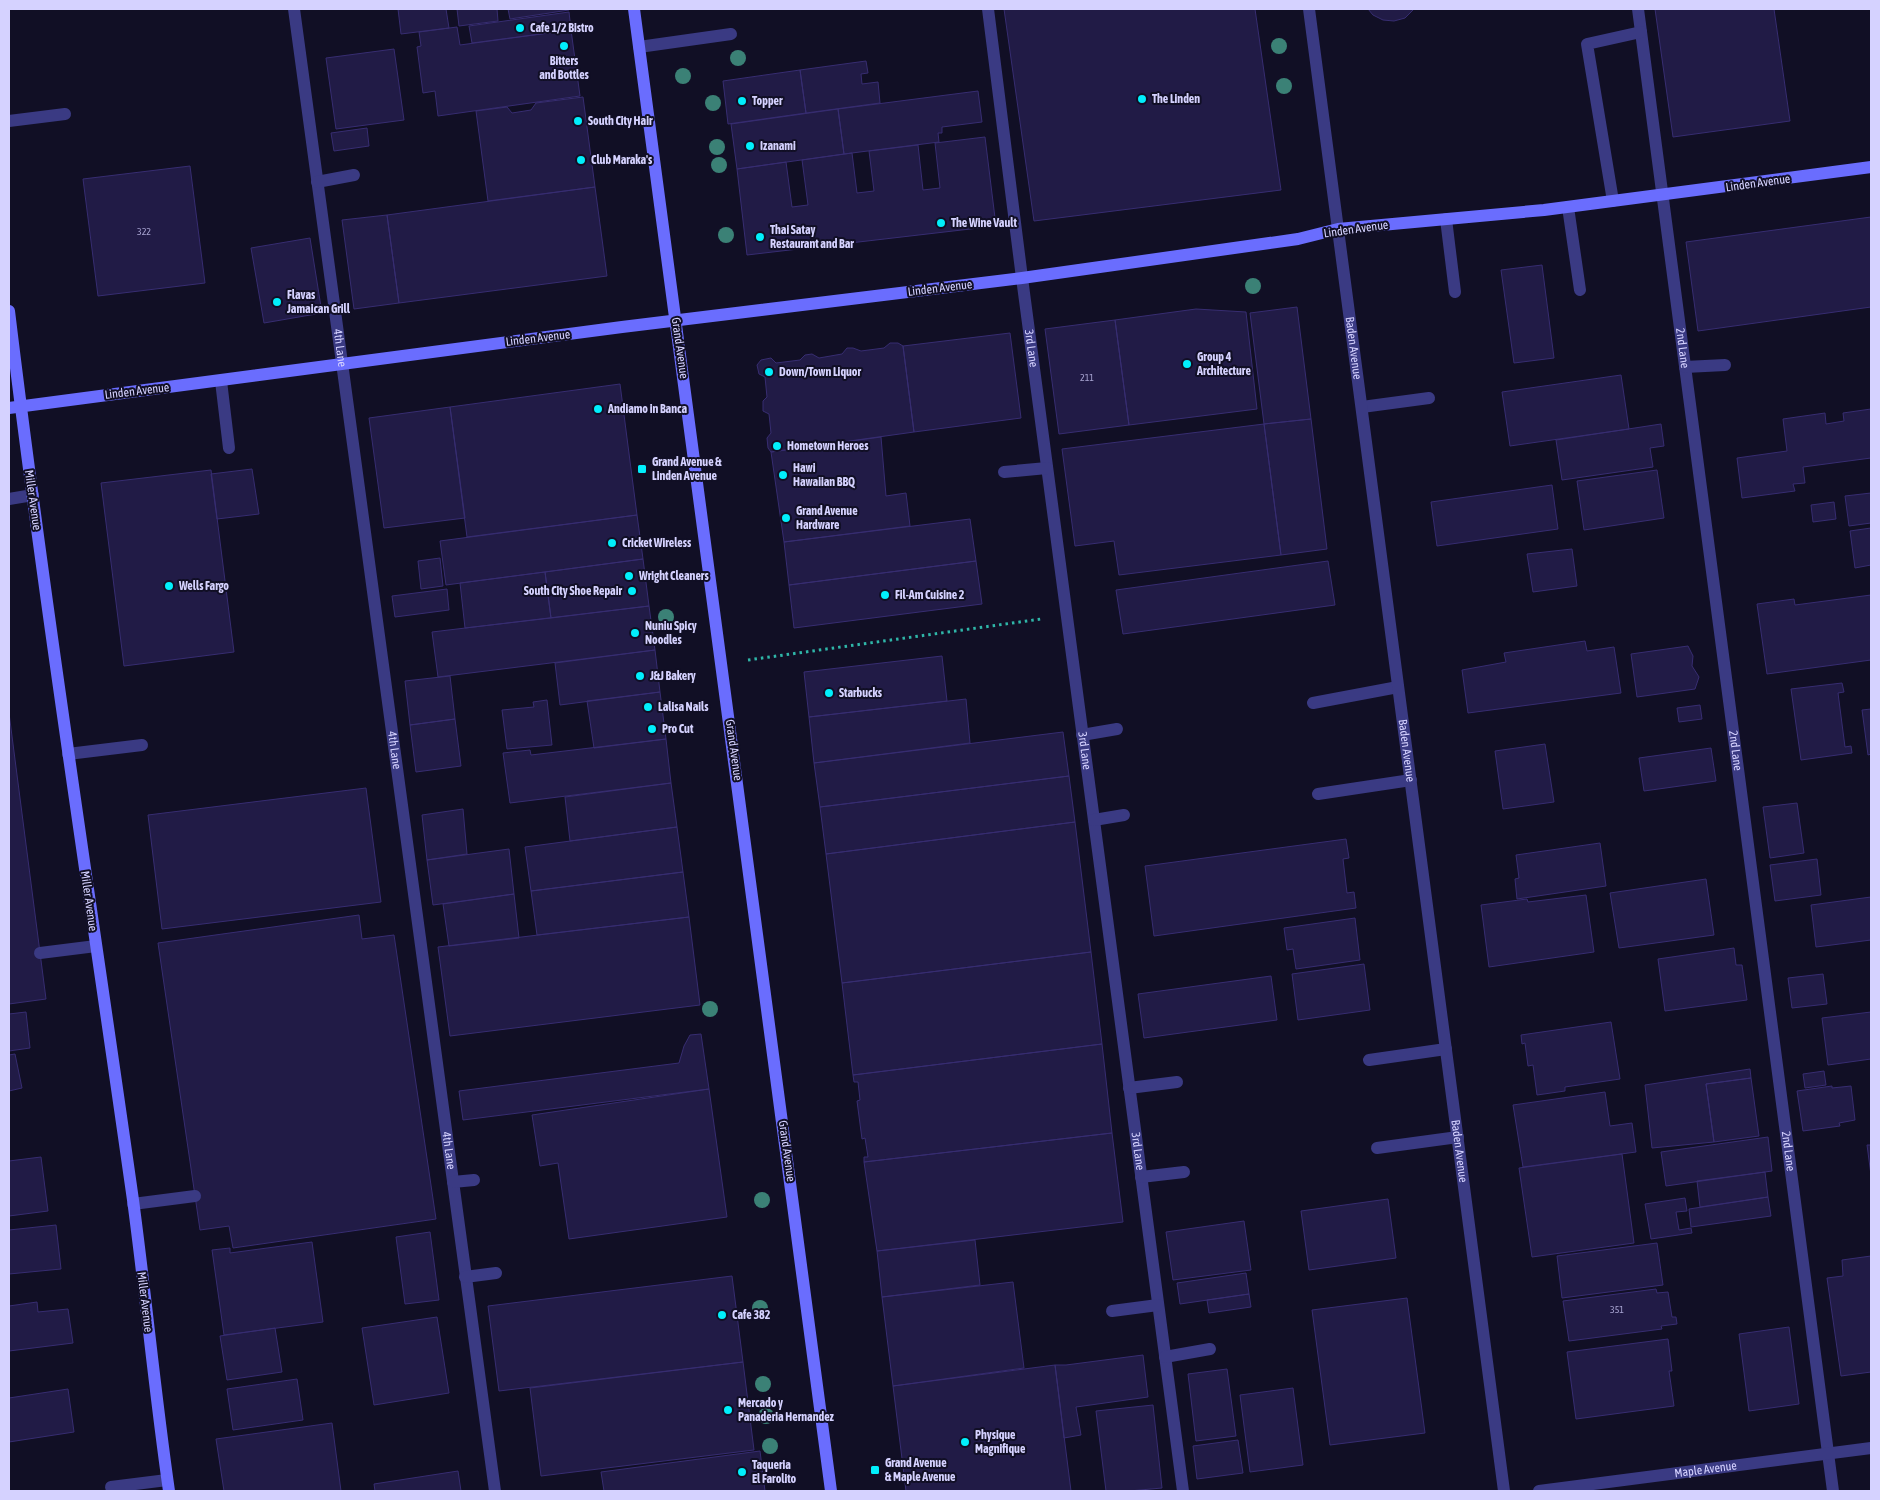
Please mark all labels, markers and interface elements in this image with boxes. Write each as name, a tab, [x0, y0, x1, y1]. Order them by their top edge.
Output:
place label: Cafe 1/2 Bistro	[530, 21, 594, 35]
marker: Cafe 1/2 Bistro	[514, 22, 526, 34]
marker: Bitters and Bottles	[558, 40, 570, 52]
place label: Bitters and Bottles	[539, 54, 590, 82]
place label: The Linden	[1152, 92, 1200, 106]
marker: The Linden	[1136, 93, 1148, 105]
place label: Topper	[752, 94, 783, 108]
marker: Topper	[736, 95, 748, 107]
place label: South City Hair	[588, 114, 653, 128]
marker: South City Hair	[572, 115, 584, 127]
place label: Izanami	[760, 139, 796, 153]
marker: Izanami	[744, 140, 756, 152]
place label: Club Maraka's	[591, 153, 653, 167]
marker: Club Maraka's	[575, 154, 587, 166]
street label: Linden Avenue	[1725, 172, 1791, 194]
place label: The Wine Vault	[951, 216, 1017, 230]
marker: The Wine Vault	[935, 217, 947, 229]
street label: Linden Avenue	[1323, 218, 1389, 240]
place label: Thai Satay Restaurant and Bar	[770, 223, 854, 251]
house number: 322	[137, 226, 151, 237]
marker: Thai Satay Restaurant and Bar	[754, 231, 766, 243]
street label: Linden Avenue	[907, 277, 973, 299]
place label: Flavas Jamaican Grill	[286, 288, 351, 316]
marker: Flavas Jamaican Grill	[271, 296, 283, 308]
street label: Baden Avenue	[1343, 316, 1365, 380]
street label: Grand Avenue	[669, 317, 691, 379]
street label: Linden Avenue	[505, 327, 571, 349]
street label: 2nd Lane	[1673, 327, 1692, 369]
street label: 4th Lane	[330, 328, 349, 368]
street label: 3rd Lane	[1022, 328, 1041, 368]
place label: Group 4 Architecture	[1196, 350, 1251, 378]
marker: Group 4 Architecture	[1181, 358, 1193, 370]
place label: Down/Town Liquor	[779, 365, 862, 379]
marker: Down/Town Liquor	[763, 366, 775, 378]
house number: 211	[1080, 372, 1094, 383]
street label: Linden Avenue	[104, 380, 170, 402]
place label: Andiamo in Banca	[607, 402, 687, 416]
marker: Andiamo in Banca	[592, 403, 604, 415]
place label: Hometown Heroes	[787, 439, 869, 453]
marker: Hometown Heroes	[771, 440, 783, 452]
place label: Grand Avenue & Linden Avenue	[652, 455, 722, 483]
place label: Hawi Hawaiian BBQ	[793, 461, 855, 489]
marker: Grand Avenue & Linden Avenue	[636, 463, 648, 475]
street label: Miller Avenue	[22, 469, 44, 531]
marker: Hawi Hawaiian BBQ	[777, 469, 789, 481]
place label: Grand Avenue Hardware	[796, 504, 858, 532]
marker: Grand Avenue Hardware	[780, 512, 792, 524]
place label: Cricket Wireless	[622, 536, 692, 550]
marker: Cricket Wireless	[606, 537, 618, 549]
place label: Wright Cleaners	[638, 569, 709, 583]
marker: Wright Cleaners	[623, 570, 635, 582]
place label: Wells Fargo	[178, 579, 229, 593]
marker: Wells Fargo	[163, 580, 175, 592]
place label: South City Shoe Repair	[524, 584, 622, 598]
marker: South City Shoe Repair	[626, 585, 638, 597]
place label: Fil-Am Cuisine 2	[895, 588, 965, 602]
marker: Fil-Am Cuisine 2	[879, 589, 891, 601]
place label: Nuniu Spicy Noodles	[645, 619, 697, 647]
marker: Nuniu Spicy Noodles	[629, 627, 641, 639]
place label: J&J Bakery	[649, 669, 696, 683]
marker: J&J Bakery	[634, 670, 646, 682]
place label: Starbucks	[839, 686, 883, 700]
marker: Starbucks	[823, 687, 835, 699]
place label: Lalisa Nails	[658, 700, 709, 714]
marker: Lalisa Nails	[642, 701, 654, 713]
street label: Baden Avenue	[1396, 718, 1418, 783]
street label: Grand Avenue	[723, 719, 745, 781]
place label: Pro Cut	[662, 722, 694, 736]
marker: Pro Cut	[646, 723, 658, 735]
street label: 4th Lane	[385, 730, 404, 770]
street label: 2nd Lane	[1726, 730, 1745, 772]
street label: 3rd Lane	[1075, 731, 1094, 771]
street label: Miller Avenue	[78, 870, 100, 932]
street label: Baden Avenue	[1448, 1119, 1470, 1183]
street label: Grand Avenue	[776, 1120, 798, 1182]
street label: 2nd Lane	[1779, 1130, 1798, 1172]
street label: 4th Lane	[439, 1131, 458, 1170]
street label: 3rd Lane	[1128, 1131, 1147, 1171]
street label: Miller Avenue	[134, 1271, 156, 1333]
house number: 351	[1610, 1304, 1624, 1315]
place label: Cafe 382	[732, 1308, 771, 1322]
marker: Cafe 382	[716, 1309, 728, 1321]
place label: Mercado y Panaderia Hernandez	[738, 1396, 835, 1424]
marker: Mercado y Panaderia Hernandez	[722, 1404, 734, 1416]
place label: Physique Magnifique	[975, 1428, 1026, 1456]
marker: Physique Magnifique	[959, 1436, 971, 1448]
place label: Grand Avenue & Maple Avenue	[885, 1456, 956, 1484]
place label: Taqueria El Farolito	[752, 1458, 797, 1486]
street label: Maple Avenue	[1674, 1458, 1738, 1480]
marker: Grand Avenue & Maple Avenue	[869, 1464, 881, 1476]
marker: Taqueria El Farolito	[736, 1466, 748, 1478]

